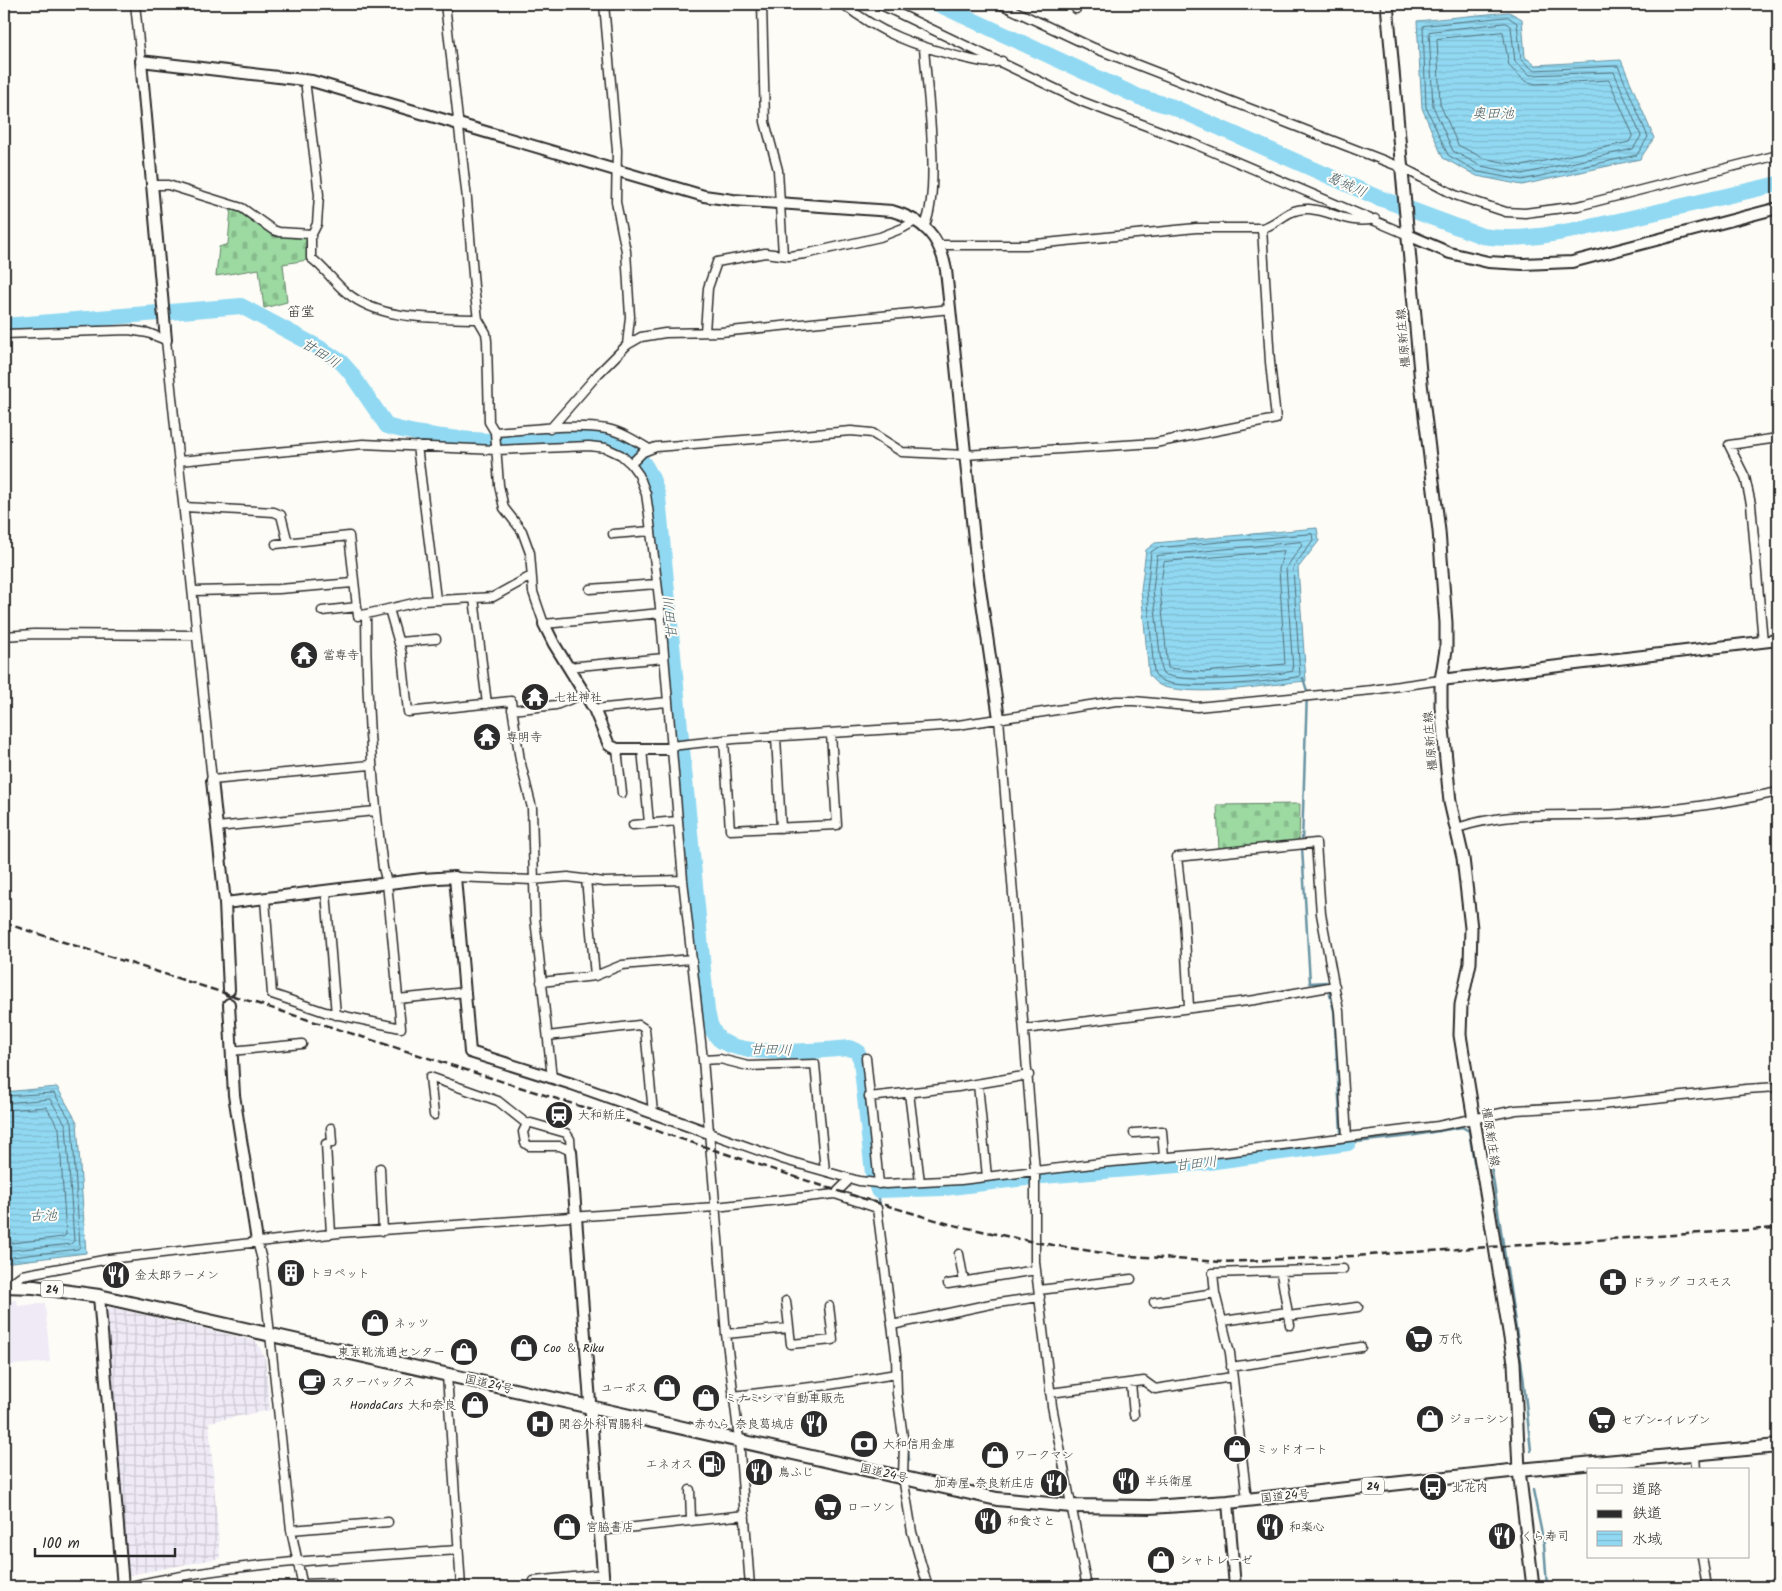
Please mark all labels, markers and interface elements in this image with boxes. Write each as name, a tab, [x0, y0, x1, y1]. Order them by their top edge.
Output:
water label: 奥田池	[1472, 103, 1515, 125]
water label: 葛城川	[1323, 166, 1370, 204]
district label: 笛堂	[287, 301, 315, 323]
street label: 橿原新庄線	[1391, 307, 1416, 369]
water label: 甘田川	[297, 333, 344, 374]
water label: 甘田川	[658, 596, 684, 640]
temple icon: 當専寺	[289, 640, 319, 670]
place label: 當専寺	[323, 646, 359, 665]
temple icon: 七社神社	[520, 682, 550, 712]
place label: 七社神社	[554, 688, 602, 707]
street label: 橿原新庄線	[1418, 710, 1443, 772]
temple icon: 専明寺	[472, 722, 502, 752]
place label: 専明寺	[506, 728, 542, 747]
water label: 甘田川	[750, 1038, 792, 1062]
station icon: 大和新庄	[544, 1100, 574, 1130]
place label: 大和新庄	[578, 1106, 626, 1125]
street label: 橿原新庄線	[1476, 1106, 1505, 1168]
water label: 甘田川	[1174, 1151, 1218, 1177]
water label: 古池	[29, 1205, 58, 1227]
building icon: トヨペット	[276, 1258, 306, 1288]
restaurant icon: 金太郎ラーメン	[101, 1260, 131, 1290]
place label: トヨペット	[310, 1264, 370, 1283]
place label: 金太郎ラーメン	[135, 1266, 219, 1285]
pharmacy icon: ドラッグ コスモス	[1598, 1267, 1628, 1297]
place label: ドラッグ コスモス	[1632, 1273, 1732, 1292]
road number: 24	[41, 1280, 63, 1298]
shop icon: ネッツ	[360, 1308, 390, 1338]
place label: ネッツ	[394, 1314, 430, 1333]
supermarket icon: 万代	[1404, 1324, 1434, 1354]
place label: 万代	[1438, 1330, 1462, 1349]
shop icon: Coo ＆ Riku	[509, 1333, 539, 1363]
shop icon: 東京靴流通センター	[449, 1337, 479, 1367]
place label: Coo ＆ Riku	[543, 1339, 604, 1358]
place label: 東京靴流通センター	[337, 1343, 445, 1362]
cafe icon: スターバックス	[297, 1367, 327, 1397]
street label: 国道24号	[463, 1370, 515, 1399]
place label: スターバックス	[331, 1373, 415, 1392]
shop icon: ユーポス	[652, 1373, 682, 1403]
place label: ユーポス	[600, 1379, 648, 1398]
shop icon: ミナミシマ自動車販売	[691, 1383, 721, 1413]
place label: ミナミシマ自動車販売	[725, 1389, 845, 1408]
shop icon: HondaCars 大和奈良	[460, 1390, 490, 1420]
place label: HondaCars 大和奈良	[350, 1396, 456, 1415]
shop icon: ジョーシン	[1415, 1404, 1445, 1434]
supermarket icon: セブン-イレブン	[1587, 1405, 1617, 1435]
hospital icon: 関谷外科胃腸科	[525, 1409, 555, 1439]
restaurant icon: 赤から 奈良葛城店	[799, 1409, 829, 1439]
place label: ジョーシン	[1449, 1410, 1509, 1429]
place label: セブン-イレブン	[1621, 1411, 1711, 1430]
place label: 関谷外科胃腸科	[559, 1415, 643, 1434]
place label: 赤から 奈良葛城店	[694, 1415, 795, 1434]
bank icon: 大和信用金庫	[849, 1429, 879, 1459]
shop icon: ミッドオート	[1222, 1434, 1252, 1464]
place label: 大和信用金庫	[883, 1435, 955, 1454]
shop icon: ワークマン	[980, 1440, 1010, 1470]
place label: ミッドオート	[1256, 1440, 1328, 1459]
place label: ワークマン	[1014, 1446, 1074, 1465]
fuel station icon: エネオス	[697, 1449, 727, 1479]
place label: エネオス	[646, 1455, 693, 1474]
restaurant icon: 鳥ふじ	[744, 1457, 774, 1487]
street label: 国道24号	[858, 1459, 910, 1488]
place label: 鳥ふじ	[778, 1463, 814, 1482]
restaurant icon: 半兵衛屋	[1111, 1466, 1141, 1496]
restaurant icon: 加寿屋 奈良新庄店	[1039, 1468, 1069, 1498]
legend	[1587, 1468, 1750, 1558]
place label: 半兵衛屋	[1145, 1472, 1193, 1491]
bus stop icon: 北花内	[1418, 1472, 1448, 1502]
place label: 加寿屋 奈良新庄店	[934, 1474, 1035, 1493]
road number: 24	[1362, 1478, 1384, 1494]
place label: 北花内	[1452, 1478, 1488, 1497]
text: 道路	[1632, 1478, 1662, 1502]
street label: 国道24号	[1259, 1484, 1311, 1509]
supermarket icon: ローソン	[813, 1492, 843, 1522]
place label: ローソン	[847, 1498, 895, 1517]
text: 鉄道	[1632, 1502, 1662, 1526]
restaurant icon: 和食さと	[973, 1506, 1003, 1536]
shop icon: 宮脇書店	[552, 1512, 582, 1542]
place label: 和食さと	[1007, 1512, 1055, 1531]
restaurant icon: 和楽心	[1255, 1512, 1285, 1542]
place label: 宮脇書店	[586, 1518, 634, 1537]
place label: 和楽心	[1289, 1518, 1325, 1537]
restaurant icon: くら寿司	[1487, 1521, 1517, 1551]
scale bar	[35, 1526, 175, 1558]
place label: くら寿司	[1521, 1527, 1569, 1546]
text: 水域	[1632, 1528, 1662, 1552]
text: 100 m	[42, 1532, 80, 1556]
shop icon: シャトレーゼ	[1146, 1545, 1176, 1575]
place label: シャトレーゼ	[1180, 1551, 1252, 1570]

